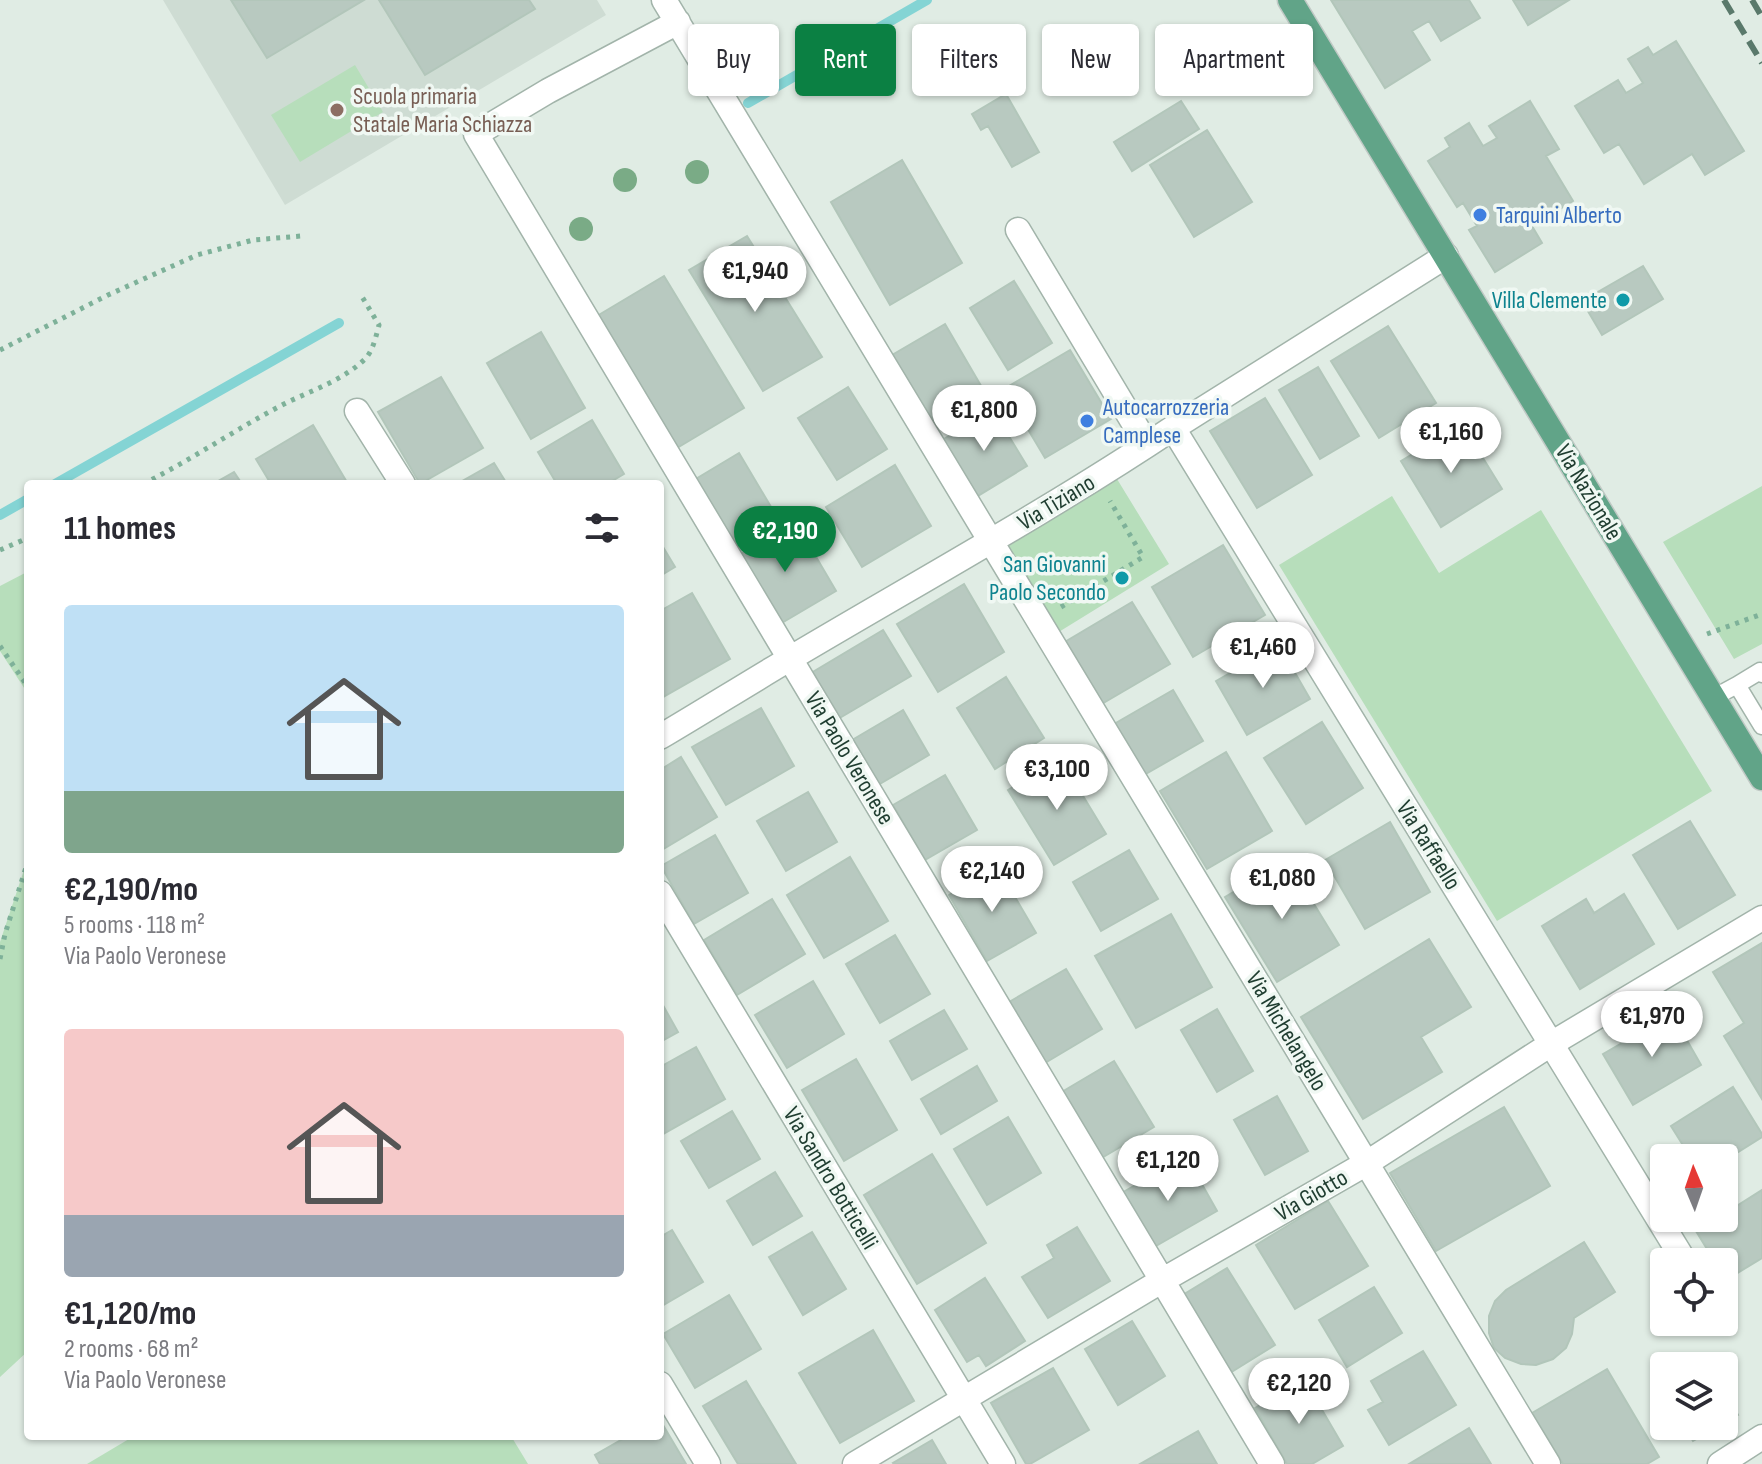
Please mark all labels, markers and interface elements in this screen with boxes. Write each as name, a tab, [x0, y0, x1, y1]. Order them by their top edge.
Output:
chip: Buy	[688, 24, 779, 96]
chip: Rent	[795, 24, 896, 96]
chip: Filters	[912, 24, 1026, 96]
chip: New	[1042, 24, 1139, 96]
chip: Apartment	[1155, 24, 1313, 96]
place label: Scuola primaria Statale Maria Schiazza	[353, 82, 532, 139]
marker: Scuola primaria Statale Maria Schiazza	[328, 101, 346, 119]
place label: Tarquini Alberto	[1496, 201, 1622, 230]
marker: Tarquini Alberto	[1471, 206, 1489, 224]
pin: €1,940	[690, 246, 820, 314]
text: €1,940	[721, 256, 789, 287]
place label: Villa Clemente	[1492, 286, 1607, 315]
marker: Villa Clemente	[1614, 291, 1632, 309]
pin: €1,800	[919, 385, 1049, 453]
place label: Autocarrozzeria Camplese	[1102, 393, 1229, 450]
text: €1,800	[950, 395, 1018, 426]
pin: €1,160	[1386, 407, 1516, 475]
marker: Autocarrozzeria Camplese	[1078, 412, 1096, 430]
text: €1,160	[1418, 417, 1484, 448]
street label: Via Nazionale	[1549, 439, 1628, 545]
street label: Via Tiziano	[1012, 468, 1100, 537]
icon: filters	[580, 506, 624, 550]
pin: €2,190	[720, 506, 850, 574]
text: 11 homes	[64, 508, 176, 549]
text: €2,190	[752, 516, 818, 547]
place label: San Giovanni Paolo Secondo	[989, 550, 1106, 607]
marker: San Giovanni Paolo Secondo	[1113, 569, 1131, 587]
pin: €1,460	[1198, 622, 1328, 690]
text: €1,460	[1229, 632, 1297, 663]
icon: home	[272, 657, 416, 801]
street label: Via Paolo Veronese	[799, 687, 901, 830]
pin: €3,100	[992, 744, 1122, 812]
text: €3,100	[1024, 754, 1090, 785]
street label: Via Raffaello	[1390, 795, 1467, 895]
pin: €2,140	[927, 846, 1057, 914]
pin: €1,080	[1217, 853, 1347, 921]
text: €2,140	[959, 856, 1025, 887]
text: €1,080	[1248, 863, 1316, 894]
text: €2,190/mo	[64, 869, 198, 910]
text: 5 rooms · 118 m²	[64, 910, 205, 941]
text: Via Paolo Veronese	[64, 941, 226, 972]
street label: Via Michelangelo	[1240, 966, 1334, 1096]
pin: €1,970	[1587, 991, 1717, 1059]
text: €1,970	[1619, 1001, 1685, 1032]
icon: home	[272, 1081, 416, 1225]
street label: Via Sandro Botticelli	[777, 1102, 885, 1255]
pin: €1,120	[1103, 1135, 1233, 1203]
north arrow	[1650, 1144, 1738, 1232]
map controls	[1650, 1144, 1738, 1440]
text: €1,120	[1136, 1145, 1200, 1176]
street label: Via Giotto	[1270, 1163, 1353, 1228]
button: locate	[1650, 1248, 1738, 1336]
text: €1,120/mo	[64, 1293, 196, 1334]
text: 2 rooms · 68 m²	[64, 1334, 199, 1365]
button: layers	[1650, 1352, 1738, 1440]
pin: €2,120	[1234, 1358, 1364, 1426]
text: Via Paolo Veronese	[64, 1365, 226, 1396]
text: €2,120	[1266, 1368, 1332, 1399]

